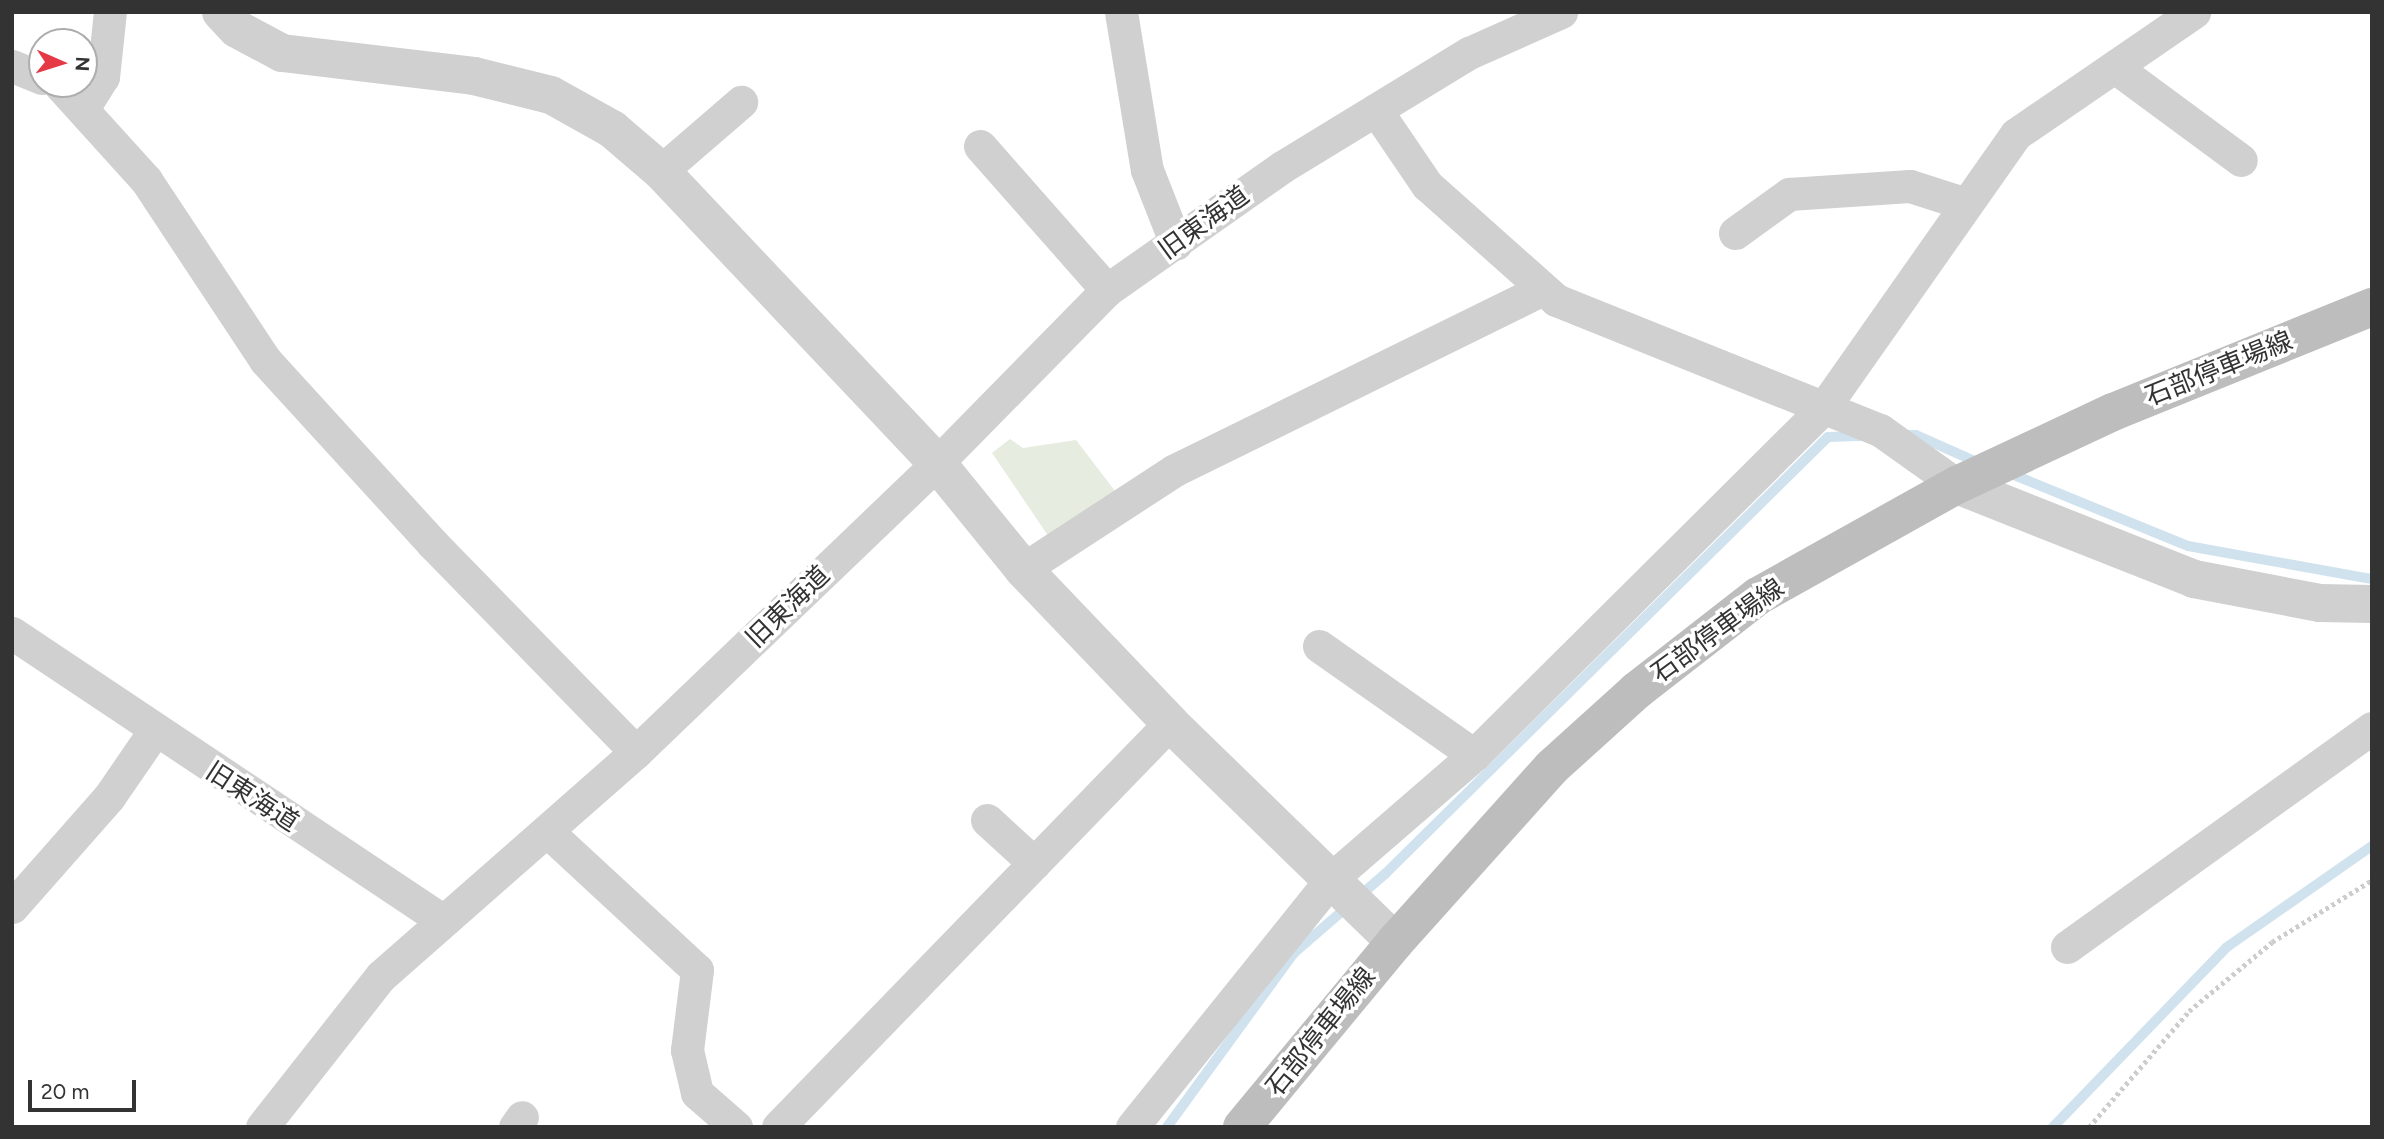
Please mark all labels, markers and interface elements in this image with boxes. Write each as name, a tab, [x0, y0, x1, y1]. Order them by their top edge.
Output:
north arrow	[28, 28, 98, 98]
text: N	[71, 56, 94, 72]
street label: 旧東海道	[1153, 180, 1255, 266]
street label: 石部停車場線	[2141, 325, 2297, 413]
street label: 旧東海道	[740, 560, 836, 654]
street label: 石部停車場線	[1646, 573, 1790, 689]
street label: 旧東海道	[200, 756, 304, 838]
street label: 石部停車場線	[1260, 962, 1382, 1102]
scale bar	[32, 1066, 140, 1110]
text: 20 m	[41, 1079, 89, 1104]

